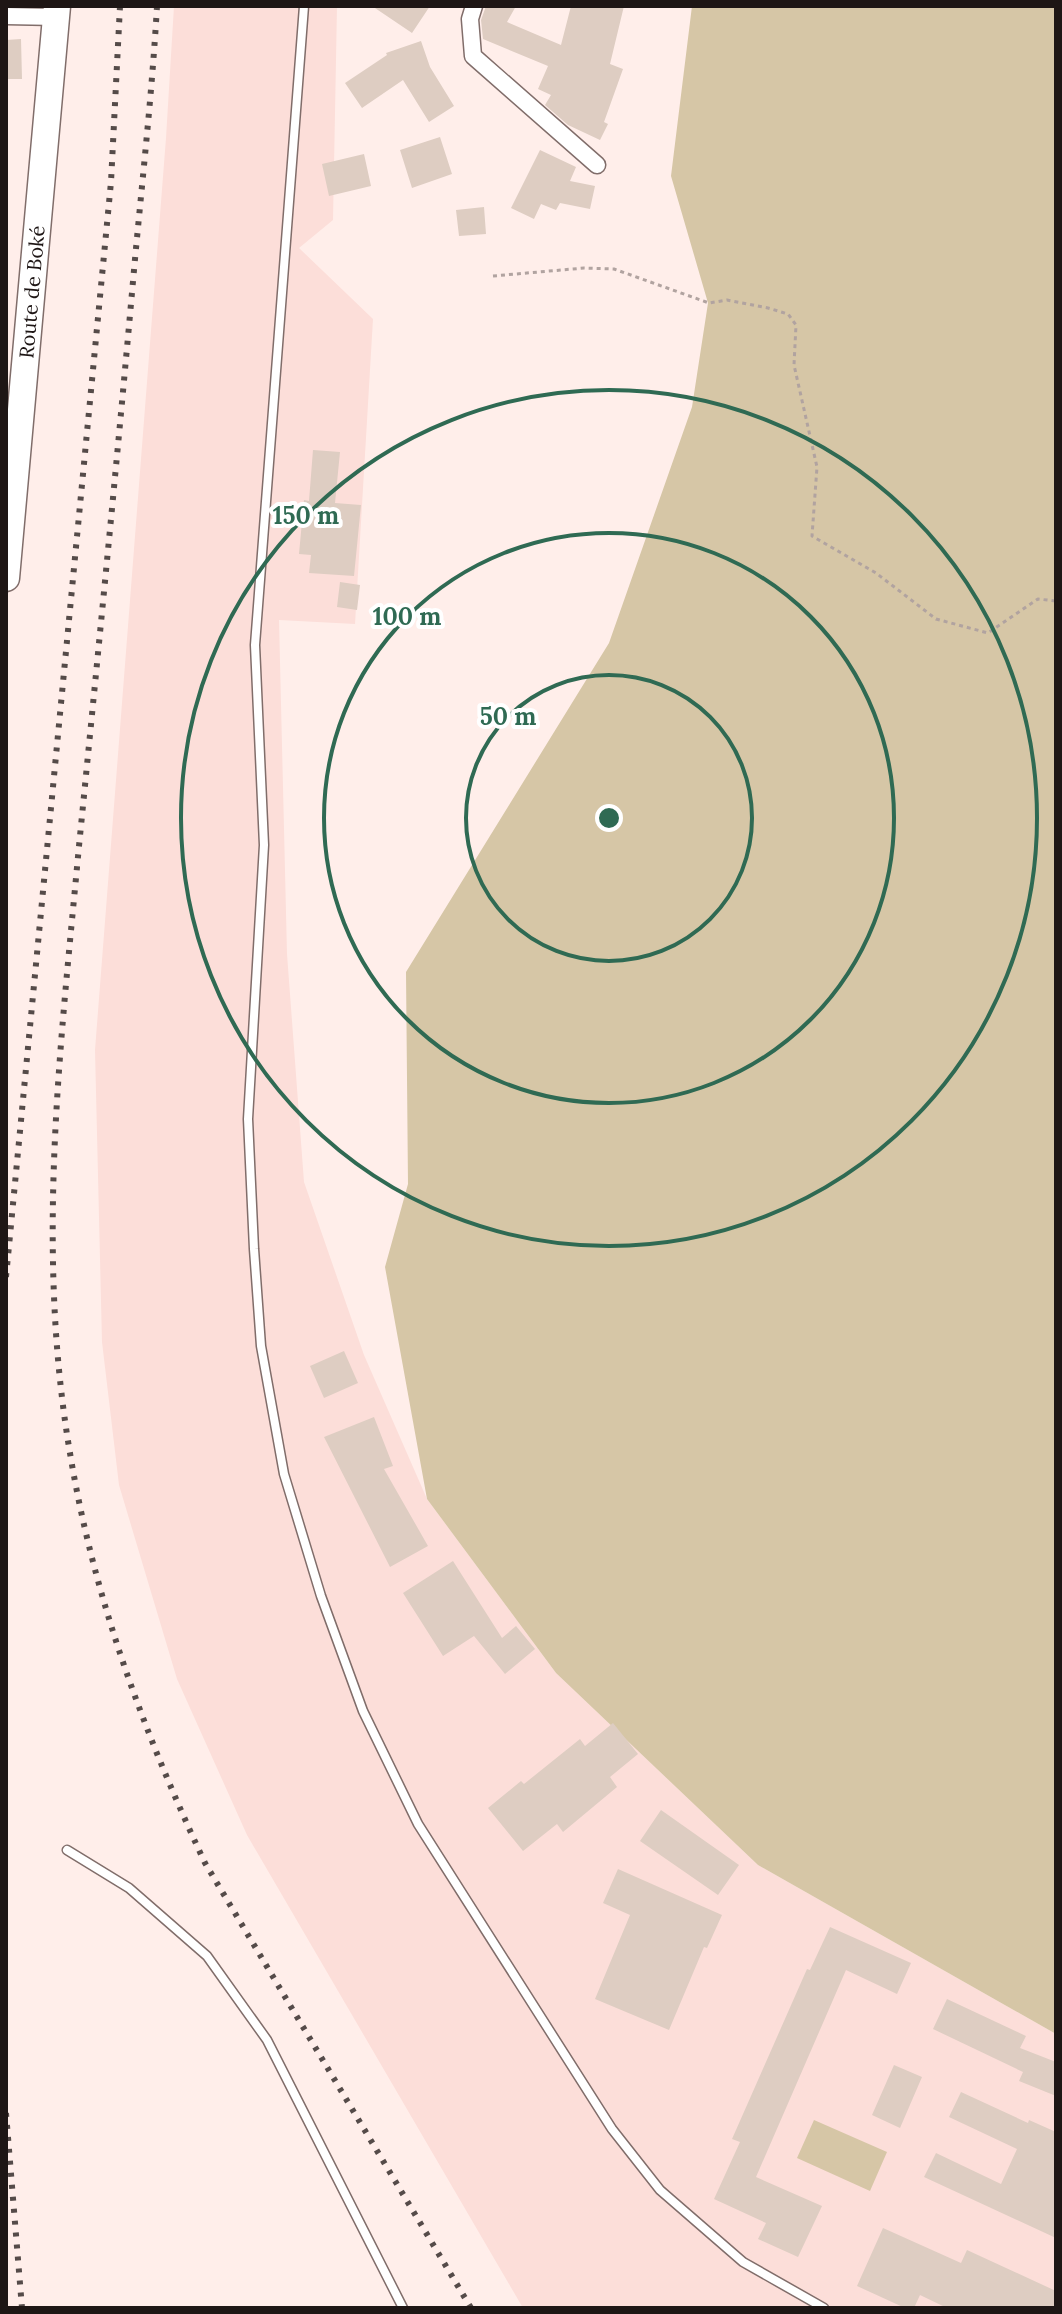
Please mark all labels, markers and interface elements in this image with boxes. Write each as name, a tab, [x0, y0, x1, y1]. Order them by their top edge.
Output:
street label: Route de Boké	[13, 224, 50, 360]
text: 150 m	[273, 500, 339, 531]
text: 100 m	[373, 601, 441, 632]
text: 50 m	[480, 701, 536, 732]
centre of rings	[595, 804, 623, 832]

